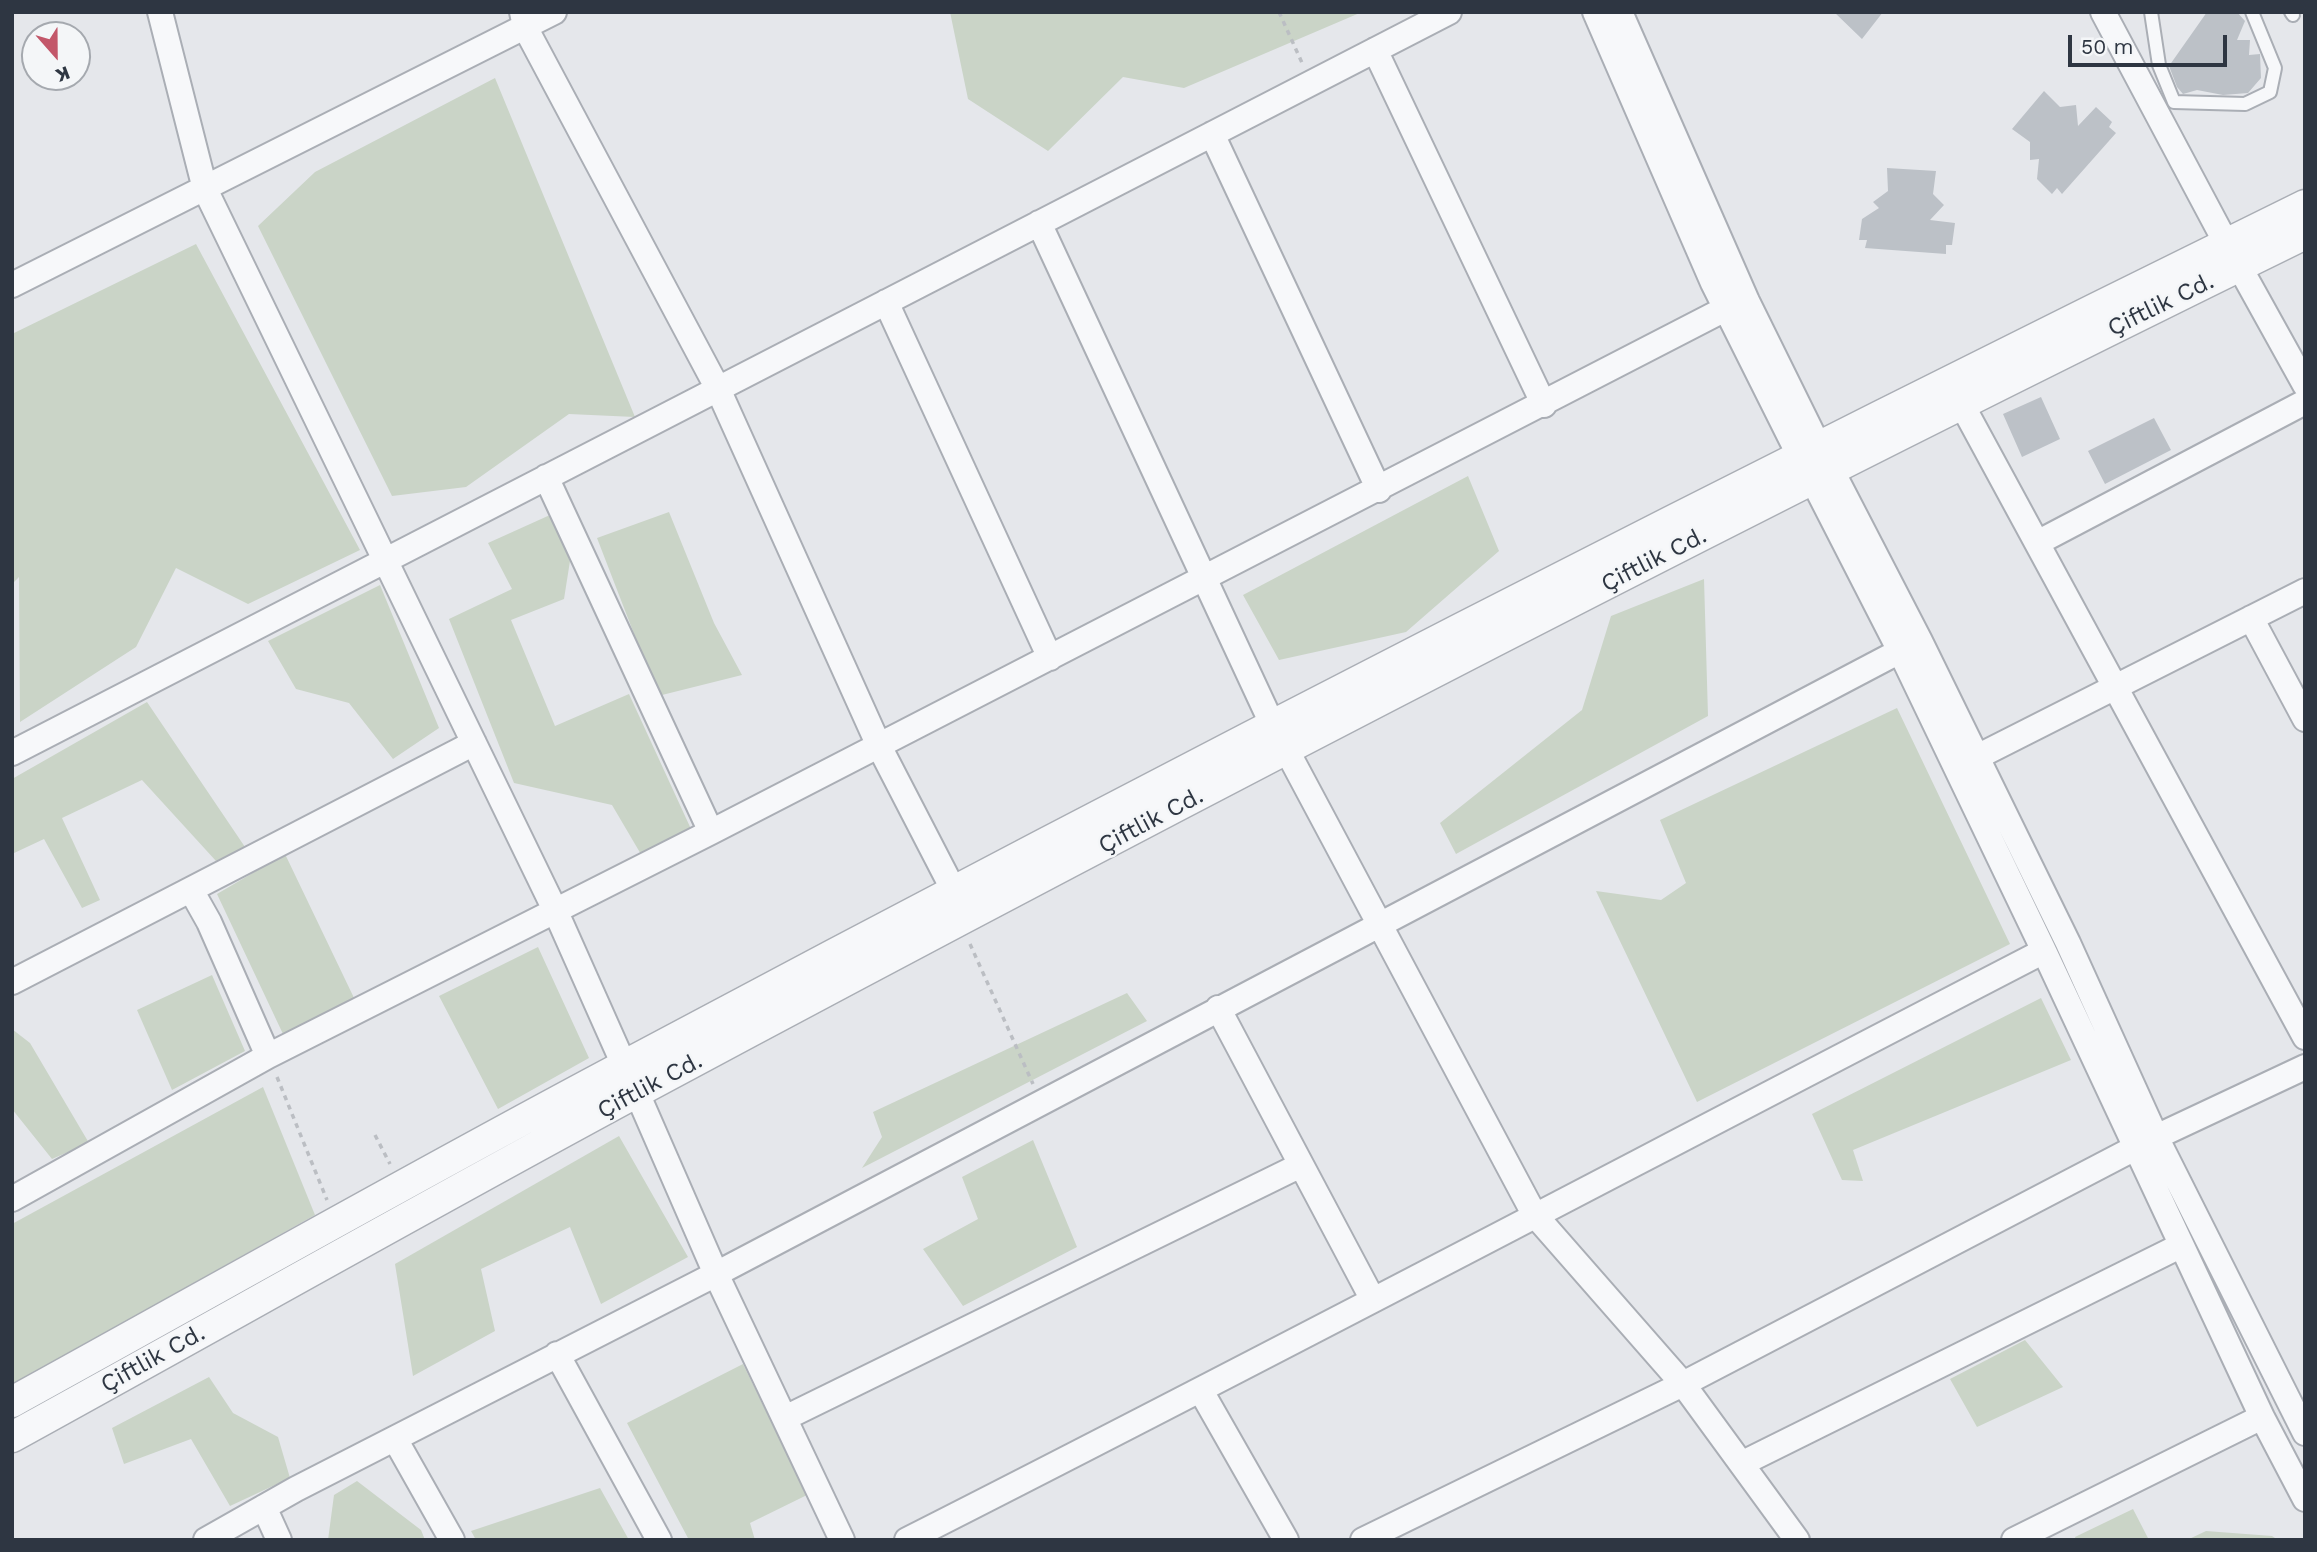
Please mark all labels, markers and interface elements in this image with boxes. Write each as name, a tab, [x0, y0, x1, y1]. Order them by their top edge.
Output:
north arrow	[21, 21, 91, 91]
scale bar	[2072, 21, 2231, 65]
text: 50 m	[2081, 34, 2133, 59]
text: K	[53, 61, 73, 87]
street label: Çiftlik Cd.	[2103, 267, 2219, 343]
street label: Çiftlik Cd.	[1596, 521, 1712, 599]
street label: Çiftlik Cd.	[1094, 781, 1208, 861]
street label: Çiftlik Cd.	[593, 1046, 707, 1126]
street label: Çiftlik Cd.	[96, 1319, 210, 1399]

